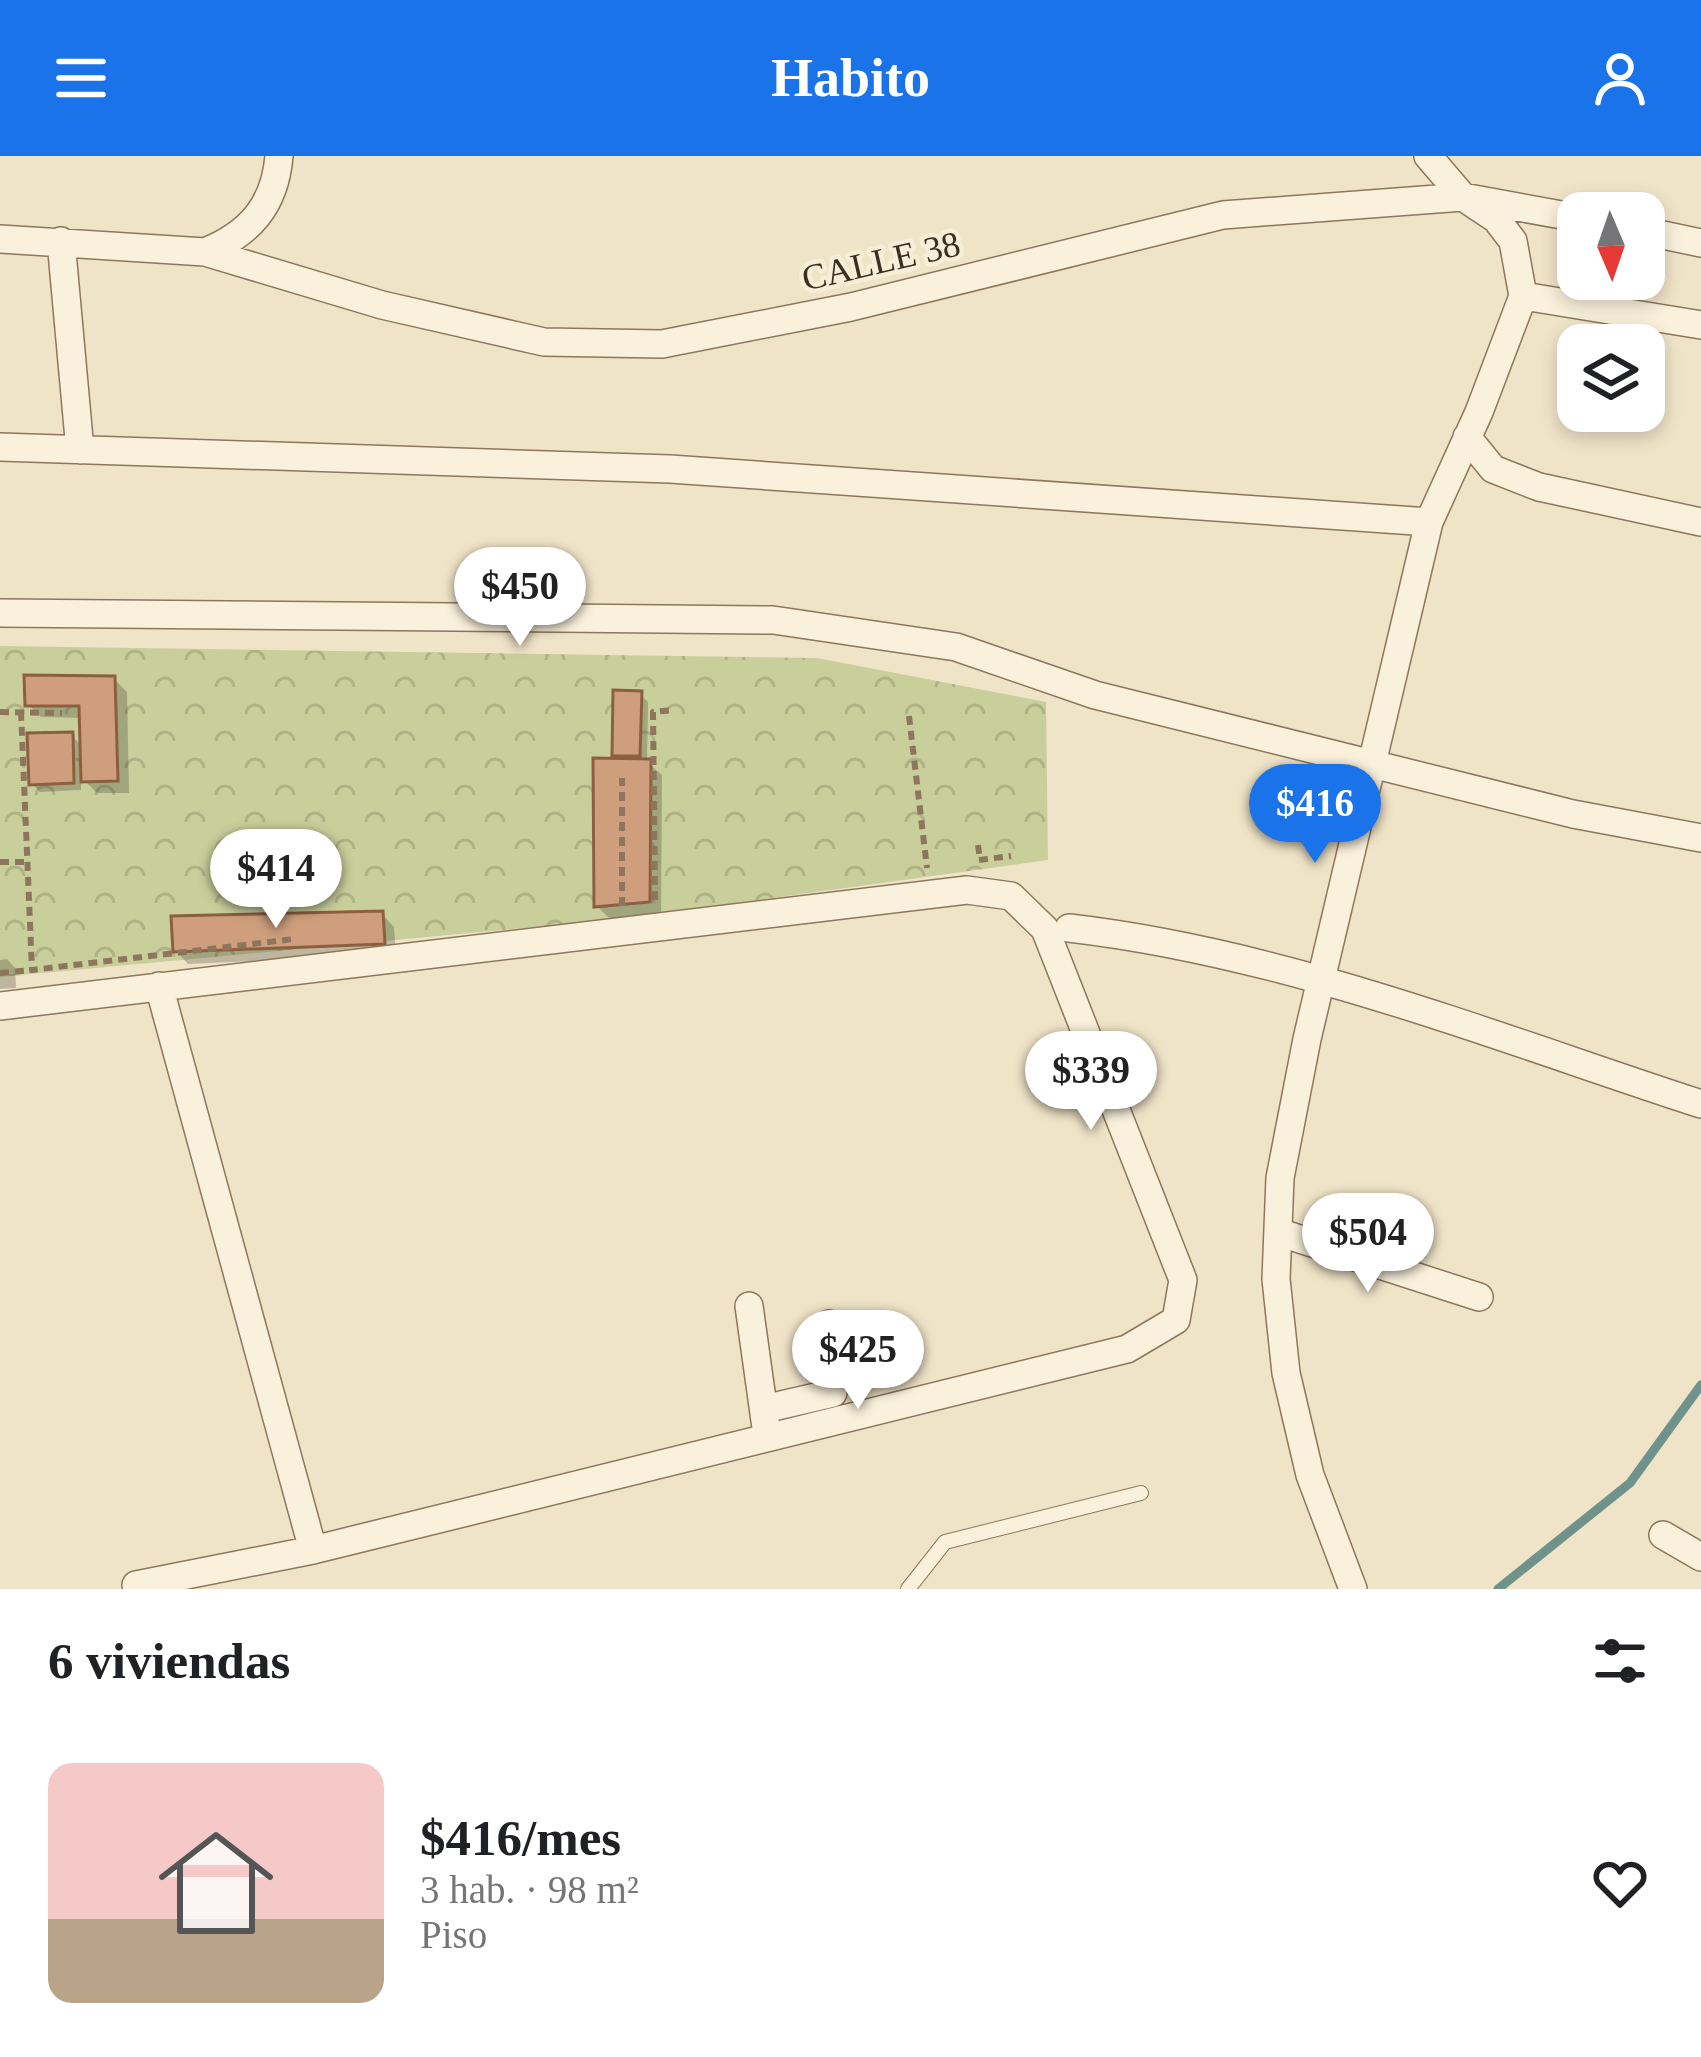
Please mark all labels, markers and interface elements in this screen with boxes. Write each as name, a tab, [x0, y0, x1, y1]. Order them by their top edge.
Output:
icon: menu	[48, 45, 114, 111]
icon: person	[1587, 45, 1653, 111]
text: Habito	[771, 48, 930, 108]
north arrow	[1557, 192, 1665, 300]
map controls	[1557, 192, 1665, 432]
street label: CALLE 38	[798, 223, 964, 299]
button: layers	[1557, 324, 1665, 432]
pin: $450	[449, 547, 591, 649]
text: $450	[481, 564, 559, 607]
pin: $416	[1244, 764, 1386, 866]
text: $416	[1276, 781, 1354, 824]
pin: $414	[205, 829, 347, 931]
text: $414	[237, 846, 315, 889]
pin: $339	[1020, 1031, 1162, 1133]
text: $339	[1052, 1048, 1130, 1091]
pin: $504	[1297, 1193, 1439, 1295]
text: $504	[1329, 1210, 1407, 1253]
pin: $425	[787, 1310, 929, 1412]
text: $425	[819, 1327, 897, 1370]
icon: filters	[1587, 1628, 1653, 1694]
text: 6 viviendas	[48, 1633, 290, 1689]
text: $416/mes	[420, 1810, 621, 1866]
icon: home	[144, 1811, 288, 1955]
icon: heart	[1587, 1850, 1653, 1916]
text: 3 hab. · 98 m²	[420, 1868, 639, 1911]
text: Piso	[420, 1913, 487, 1956]

